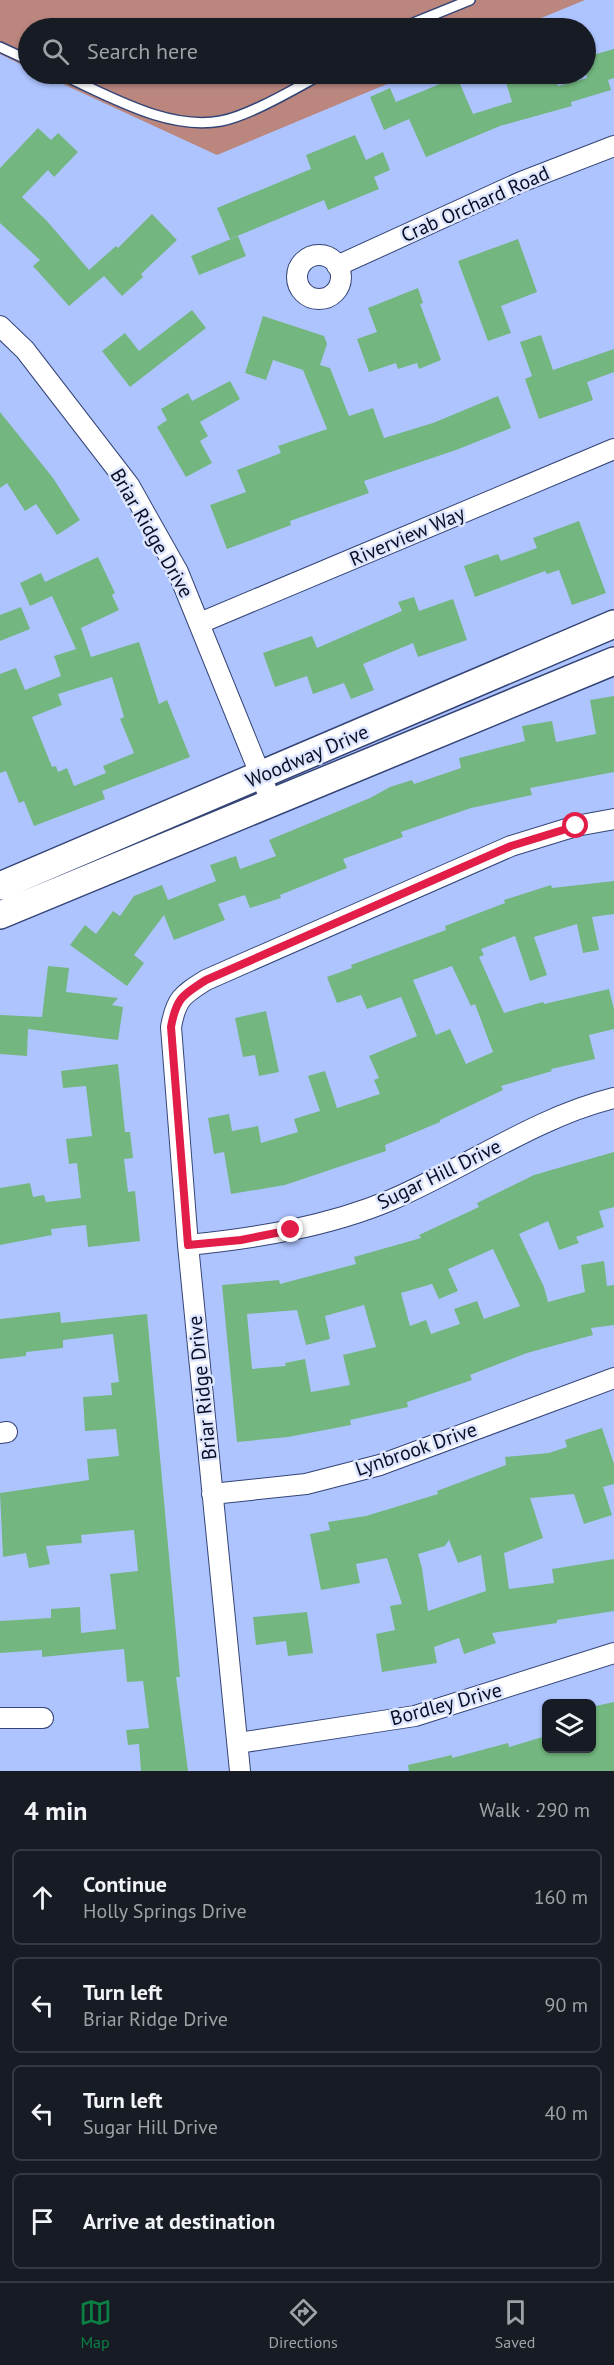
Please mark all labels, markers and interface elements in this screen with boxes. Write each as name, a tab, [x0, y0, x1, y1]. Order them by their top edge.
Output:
search box	[18, 18, 596, 84]
icon: search	[39, 35, 72, 68]
text: Search here	[87, 37, 198, 65]
street label: Crab Orchard Road	[397, 160, 553, 248]
street label: Briar Ridge Drive	[104, 464, 200, 602]
street label: Riverview Way	[345, 500, 469, 572]
street label: Woodway Drive	[241, 718, 373, 794]
route start	[562, 812, 588, 838]
street label: Sugar Hill Drive	[373, 1133, 505, 1215]
route end	[277, 1216, 303, 1242]
street label: Briar Ridge Drive	[181, 1315, 223, 1461]
street label: Lynbrook Drive	[352, 1416, 480, 1482]
street label: Bordley Drive	[387, 1677, 505, 1731]
map controls	[542, 1699, 596, 1753]
button: layers	[542, 1699, 596, 1753]
text: 4 min	[24, 1794, 87, 1827]
text: Walk · 290 m	[479, 1797, 590, 1823]
text: Continue	[83, 1870, 167, 1898]
icon: ahead	[26, 1881, 59, 1914]
text: 160 m	[534, 1884, 588, 1910]
text: Holly Springs Drive	[83, 1898, 247, 1924]
text: Turn left	[83, 1978, 163, 2006]
icon: left	[26, 1989, 59, 2022]
text: 90 m	[545, 1992, 588, 2018]
text: Briar Ridge Drive	[83, 2006, 228, 2032]
text: Turn left	[83, 2086, 163, 2114]
icon: left	[26, 2097, 59, 2130]
text: 40 m	[545, 2100, 588, 2126]
text: Sugar Hill Drive	[83, 2114, 218, 2140]
icon: arrive	[26, 2205, 59, 2238]
text: Arrive at destination	[83, 2207, 275, 2235]
tab: Map	[79, 2296, 112, 2352]
tab: Directions	[269, 2296, 338, 2352]
tab: Saved	[495, 2296, 535, 2352]

